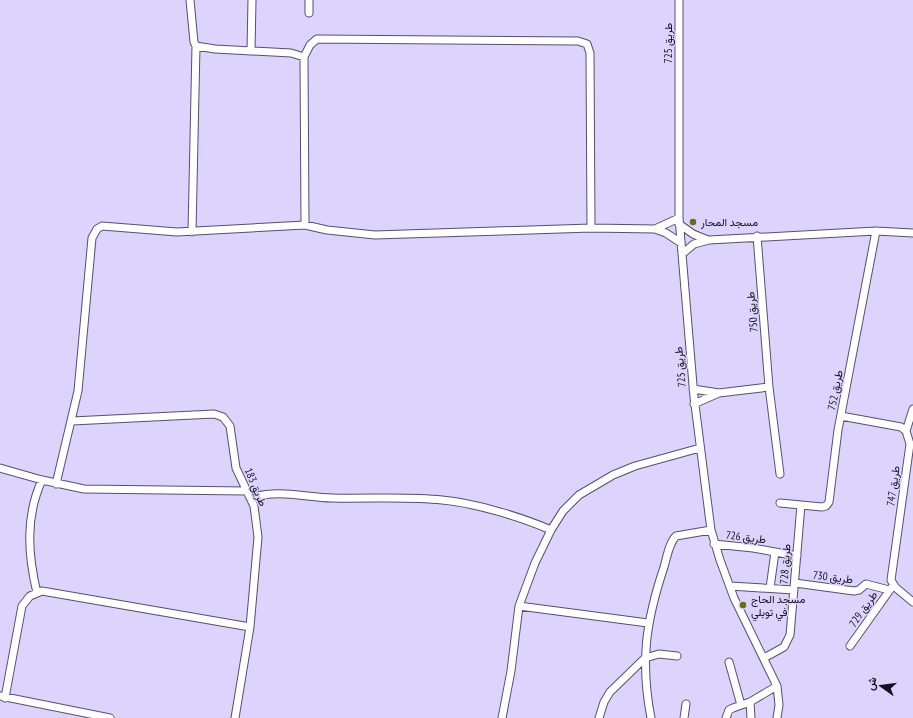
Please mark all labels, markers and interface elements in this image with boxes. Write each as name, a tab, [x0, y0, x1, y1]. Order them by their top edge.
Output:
street label: طريق 725	[661, 23, 675, 63]
place label: مسجد المحار	[700, 215, 758, 229]
marker: مسجد المحار	[688, 217, 698, 227]
street label: طريق 750	[743, 291, 761, 333]
street label: طريق 725	[671, 346, 689, 388]
street label: طريق 752	[824, 369, 846, 411]
street label: طريق 747	[883, 465, 903, 507]
street label: طريق 183	[242, 466, 270, 508]
street label: طريق 726	[725, 528, 767, 546]
street label: طريق 728	[777, 543, 793, 585]
street label: طريق 730	[812, 568, 854, 586]
street label: طريق 729	[846, 588, 880, 630]
place label: مسجد الحاج في توبلي	[751, 592, 805, 622]
marker: مسجد الحاج في توبلي	[738, 600, 748, 610]
north arrow	[861, 666, 901, 706]
text: ش	[863, 675, 880, 692]

